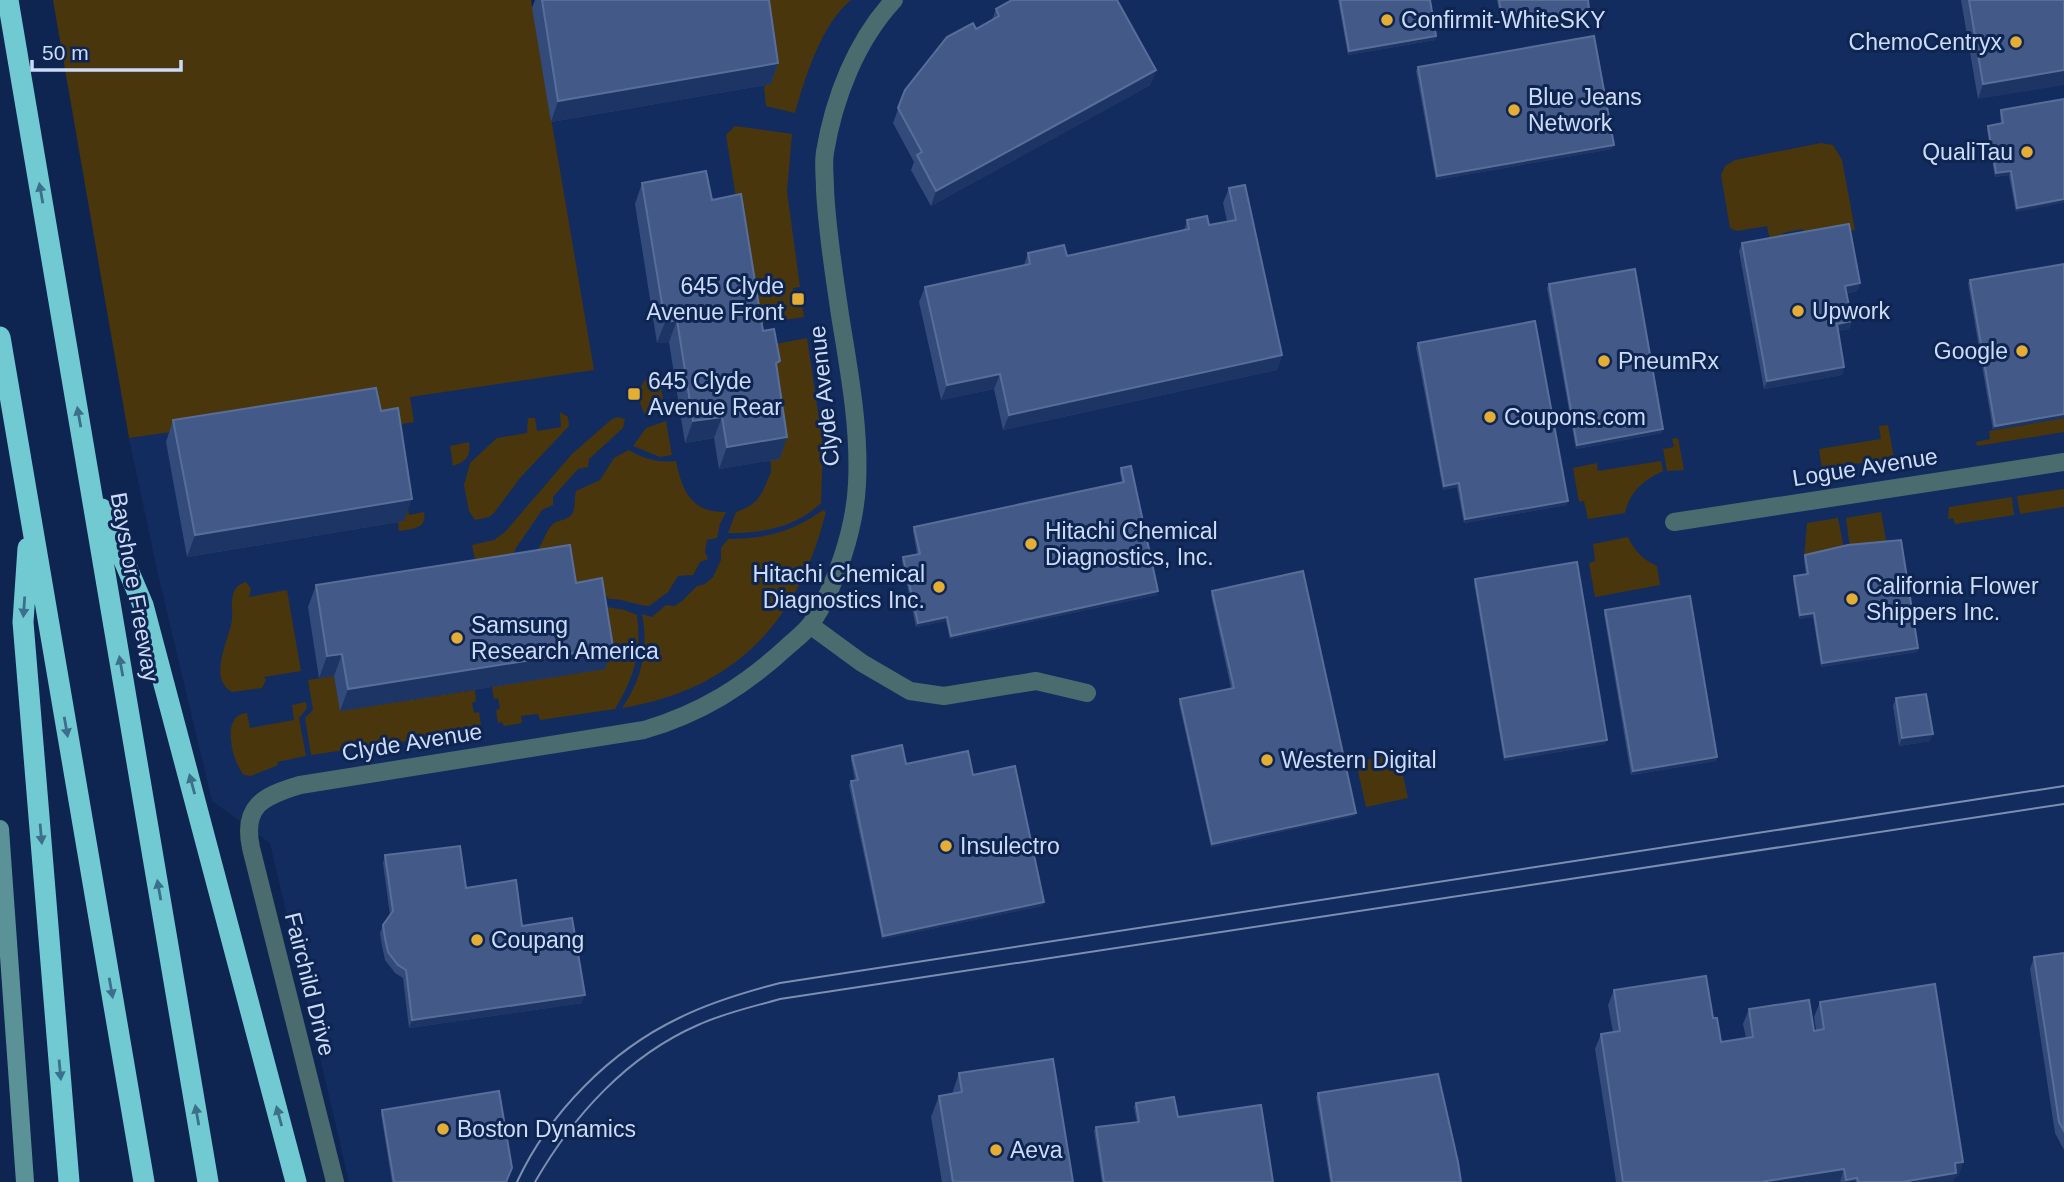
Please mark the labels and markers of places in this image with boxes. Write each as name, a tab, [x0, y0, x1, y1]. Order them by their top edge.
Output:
place label: Confirmit-WhiteSKY	[1401, 7, 1605, 33]
marker: Confirmit-WhiteSKY	[1379, 12, 1395, 28]
place label: ChemoCentryx	[1849, 29, 2002, 55]
marker: ChemoCentryx	[2008, 34, 2024, 50]
place label: Blue Jeans Network	[1528, 84, 1642, 136]
marker: Blue Jeans Network	[1506, 102, 1522, 118]
place label: QualiTau	[1922, 139, 2013, 165]
marker: QualiTau	[2019, 144, 2035, 160]
place label: 645 Clyde Avenue Front	[646, 273, 785, 325]
marker: 645 Clyde Avenue Front	[790, 291, 806, 307]
place label: Upwork	[1812, 298, 1890, 324]
marker: Upwork	[1790, 303, 1806, 319]
place label: Google	[1934, 338, 2008, 364]
marker: Google	[2014, 343, 2030, 359]
place label: PneumRx	[1618, 348, 1719, 374]
marker: PneumRx	[1596, 353, 1612, 369]
place label: 645 Clyde Avenue Rear	[648, 368, 782, 420]
marker: 645 Clyde Avenue Rear	[626, 386, 642, 402]
place label: Coupons.com	[1504, 404, 1646, 430]
marker: Coupons.com	[1482, 409, 1498, 425]
place label: Hitachi Chemical Diagnostics, Inc.	[1045, 518, 1218, 570]
marker: Hitachi Chemical Diagnostics, Inc.	[1023, 536, 1039, 552]
place label: Hitachi Chemical Diagnostics Inc.	[752, 561, 925, 613]
place label: California Flower Shippers Inc.	[1866, 573, 2039, 625]
marker: Hitachi Chemical Diagnostics Inc.	[931, 579, 947, 595]
marker: California Flower Shippers Inc.	[1844, 591, 1860, 607]
place label: Samsung Research America	[471, 612, 659, 664]
marker: Samsung Research America	[449, 630, 465, 646]
place label: Western Digital	[1281, 747, 1437, 773]
marker: Western Digital	[1259, 752, 1275, 768]
place label: Insulectro	[960, 833, 1060, 859]
marker: Insulectro	[938, 838, 954, 854]
place label: Coupang	[491, 927, 584, 953]
marker: Coupang	[469, 932, 485, 948]
place label: Boston Dynamics	[457, 1116, 636, 1142]
marker: Boston Dynamics	[435, 1121, 451, 1137]
place label: Aeva	[1010, 1137, 1063, 1163]
marker: Aeva	[988, 1142, 1004, 1158]

